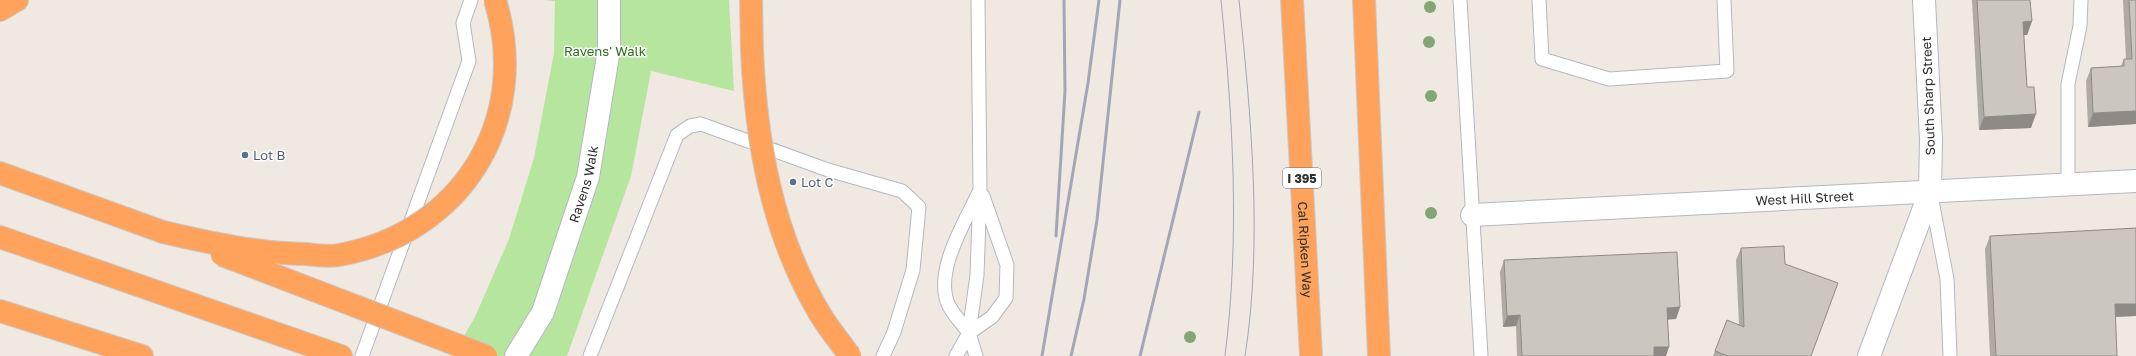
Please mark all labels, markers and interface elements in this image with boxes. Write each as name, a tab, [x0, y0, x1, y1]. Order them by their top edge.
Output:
street label: South Sharp Street	[1918, 36, 1938, 156]
park label: Ravens' Walk	[564, 43, 647, 59]
street label: Ravens Walk	[565, 144, 601, 225]
place label: Lot B	[253, 147, 286, 163]
marker: Lot B	[240, 150, 250, 160]
road number: I 395	[1283, 168, 1321, 188]
place label: Lot C	[801, 174, 834, 190]
marker: Lot C	[788, 177, 798, 187]
street label: West Hill Street	[1755, 187, 1854, 208]
street label: Cal Ripken Way	[1295, 201, 1316, 299]

